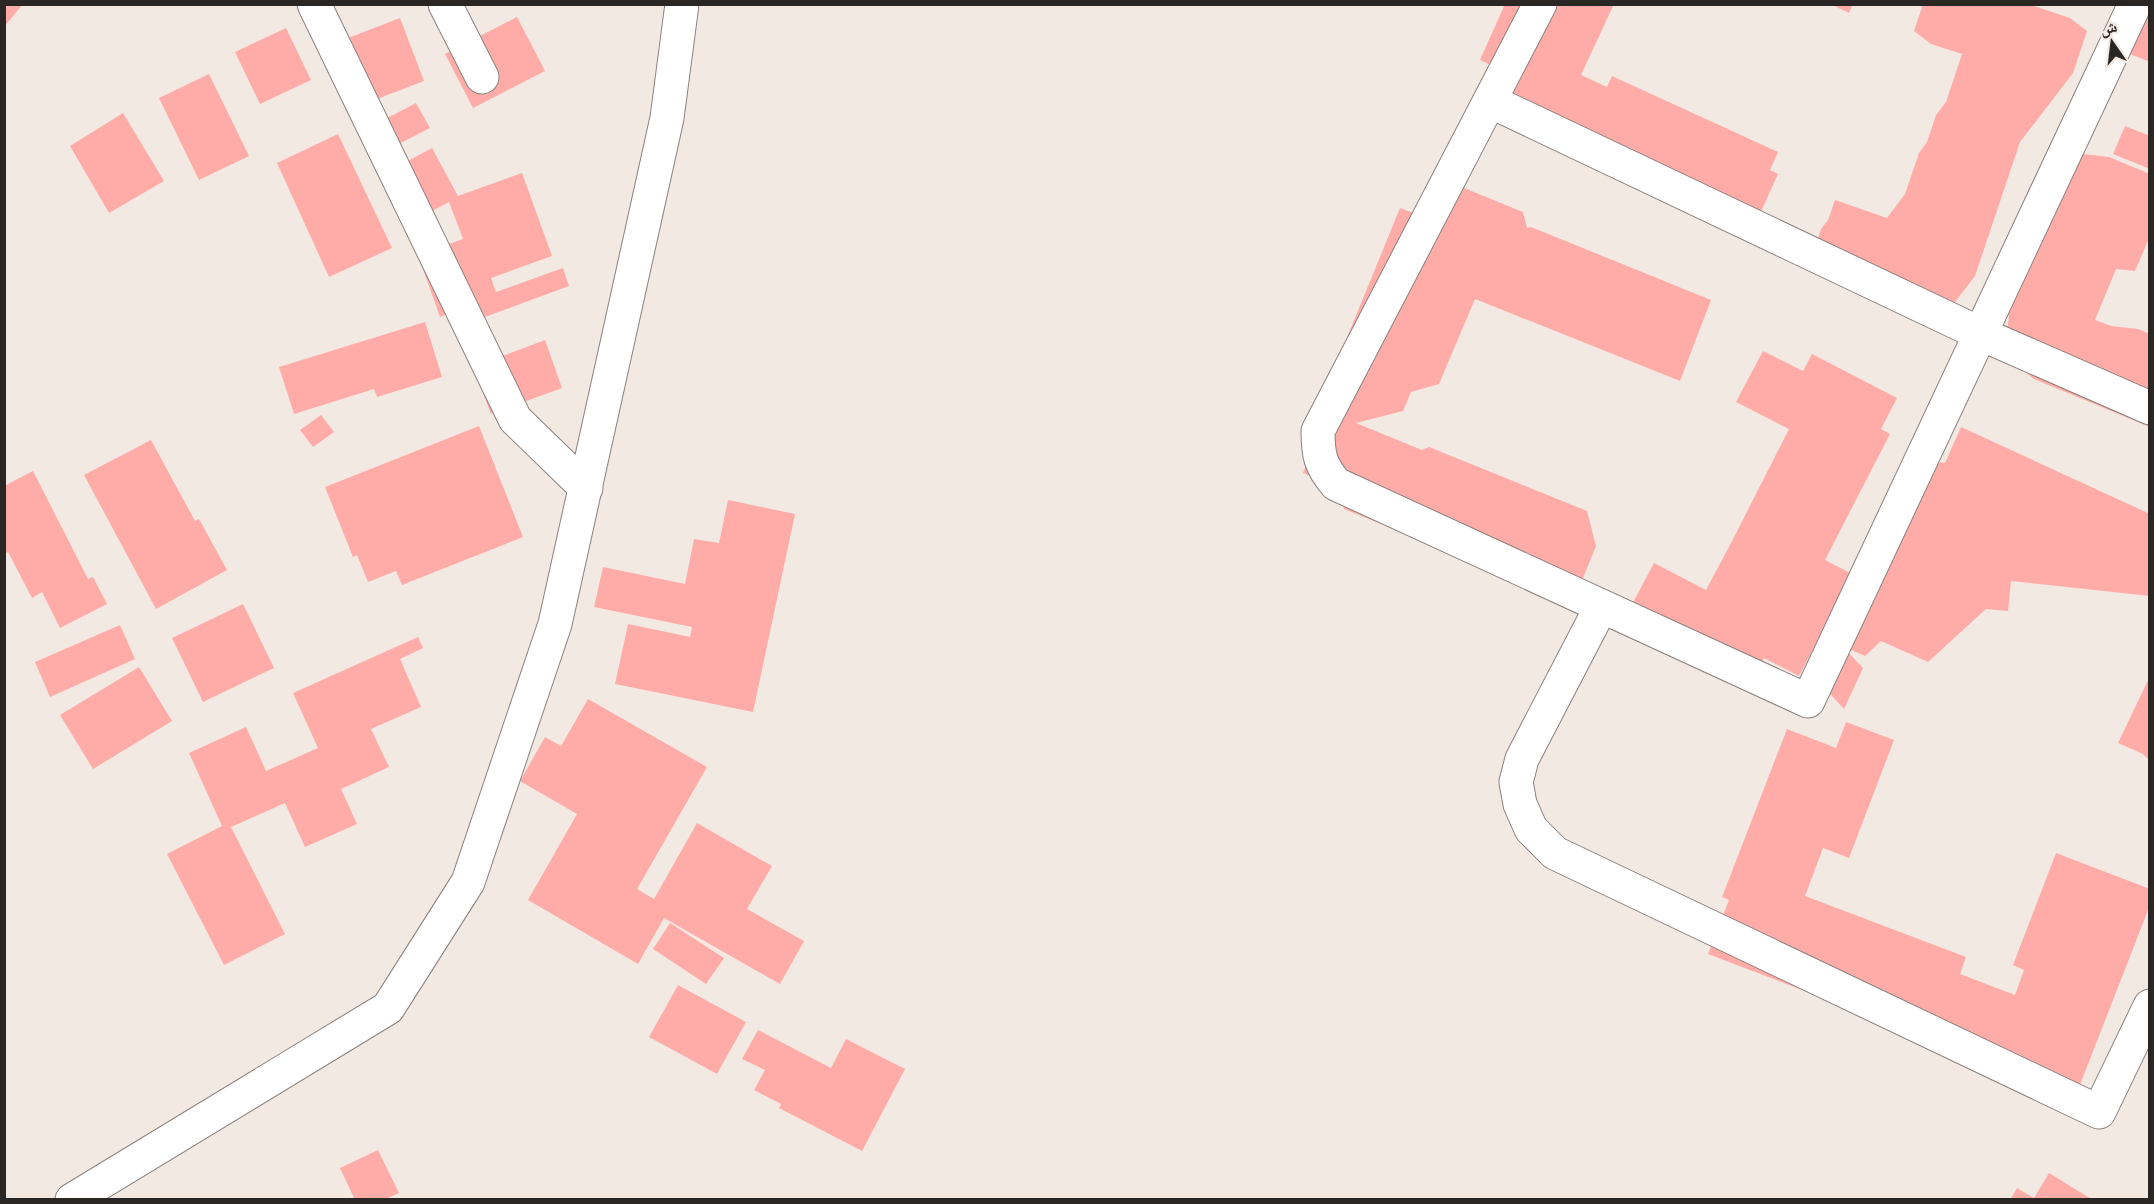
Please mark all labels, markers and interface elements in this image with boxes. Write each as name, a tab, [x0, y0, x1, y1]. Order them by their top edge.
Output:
north arrow	[2082, 12, 2142, 72]
text: ش	[2098, 16, 2120, 41]

